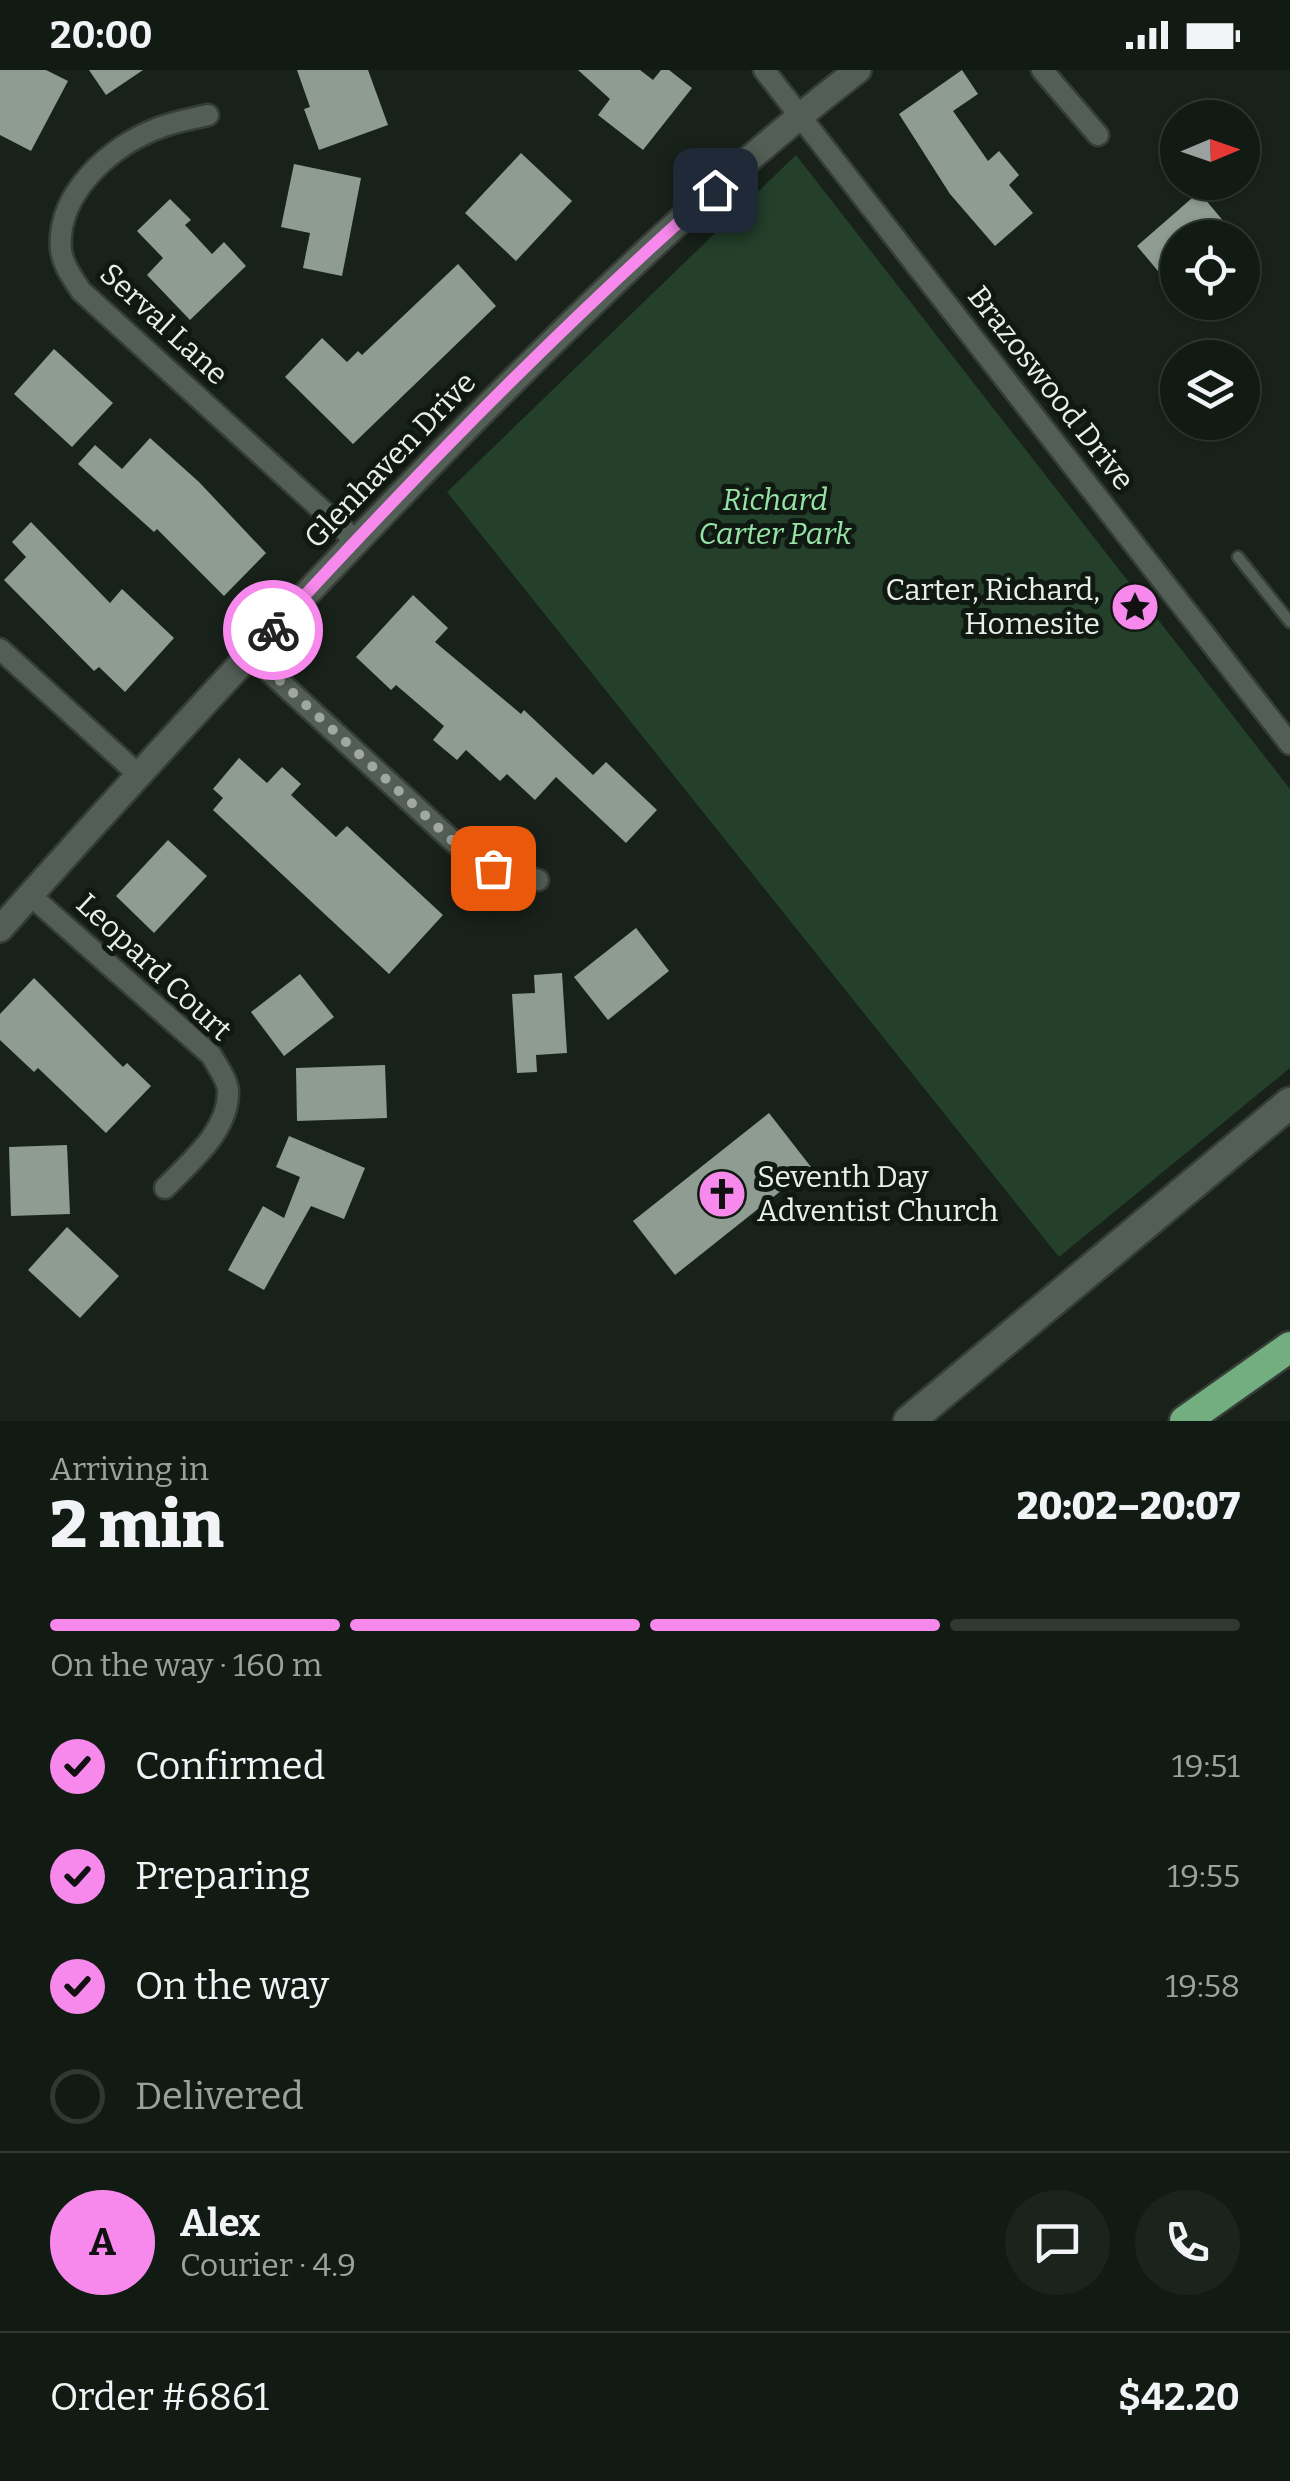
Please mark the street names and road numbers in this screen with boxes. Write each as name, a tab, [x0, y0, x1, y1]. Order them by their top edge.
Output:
street label: Serval Lane	[93, 256, 235, 392]
street label: Brazoswood Drive	[960, 279, 1142, 497]
street label: Glenhaven Drive	[297, 365, 483, 555]
street label: Leopard Court	[69, 886, 239, 1048]

